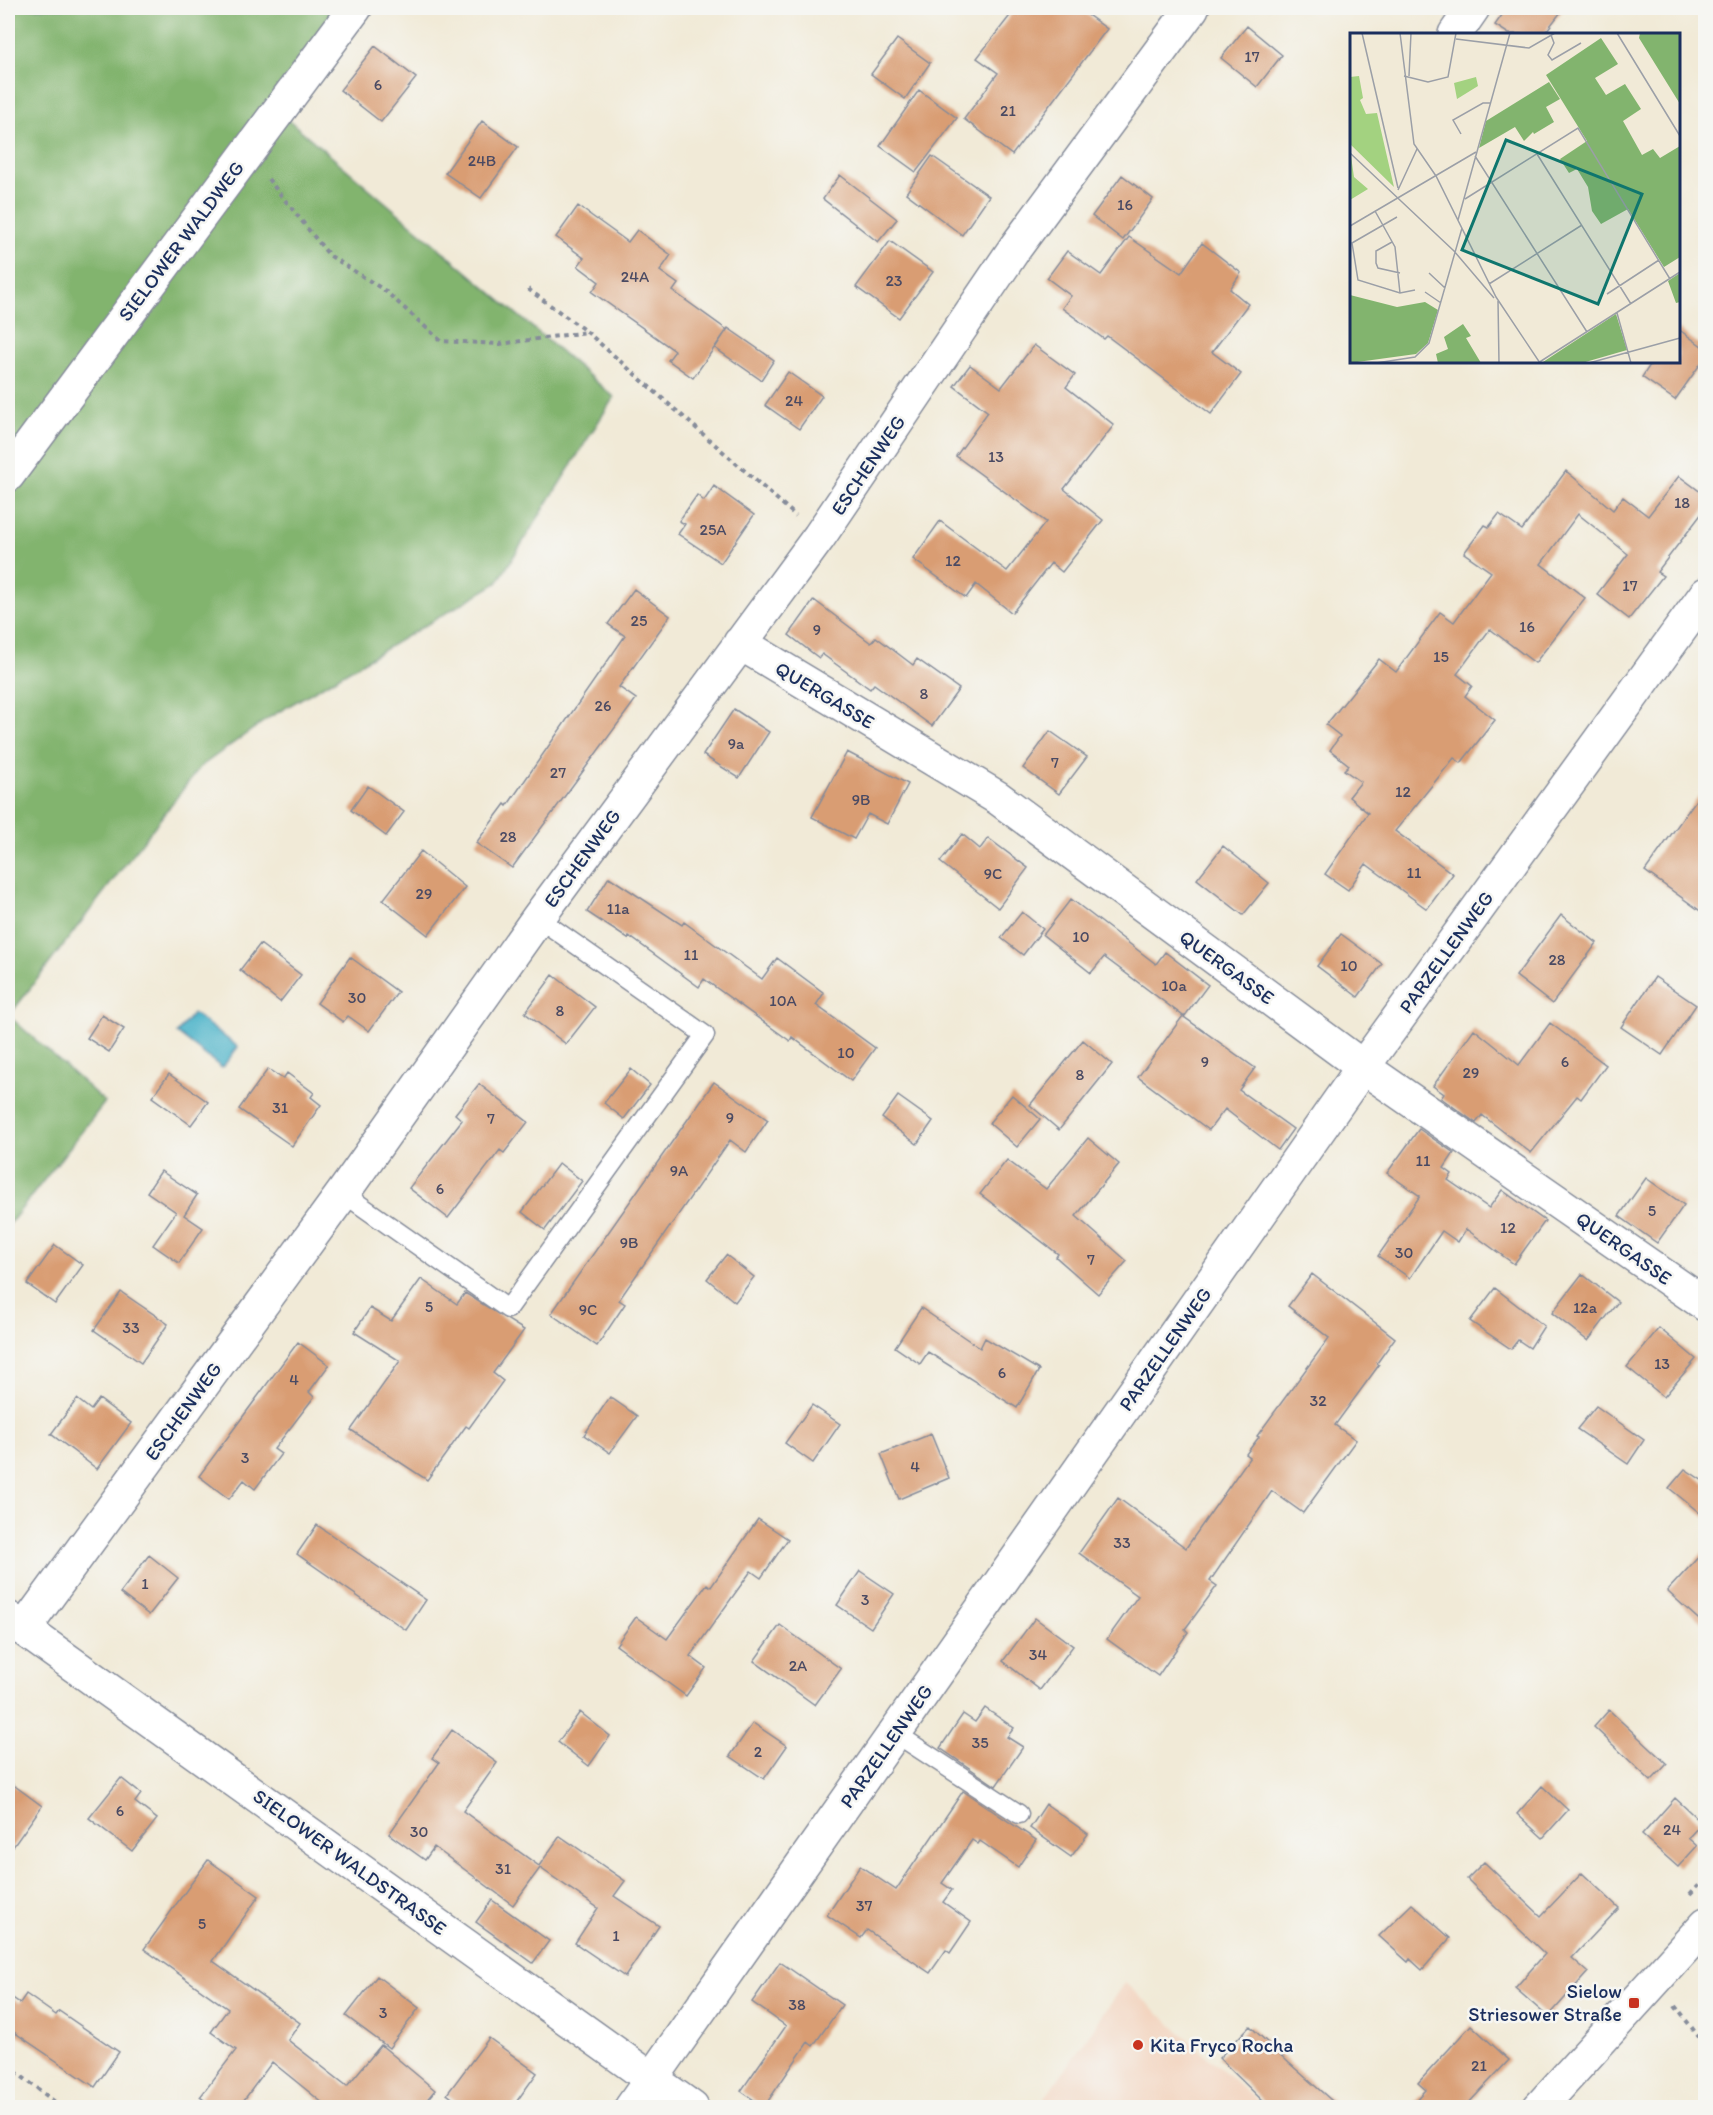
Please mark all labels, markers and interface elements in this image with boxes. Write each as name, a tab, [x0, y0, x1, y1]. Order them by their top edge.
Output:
inset map	[1350, 33, 1680, 363]
house number: 17	[1244, 47, 1260, 66]
house number: 6	[374, 75, 382, 94]
house number: 21	[1000, 101, 1016, 120]
house number: 24B	[468, 151, 496, 170]
street label: SIELOWER WALDWEG	[113, 156, 249, 326]
house number: 16	[1117, 195, 1133, 214]
house number: 24A	[621, 267, 649, 286]
house number: 23	[885, 271, 903, 290]
house number: 24	[785, 391, 803, 410]
street label: ESCHENWEG	[826, 410, 910, 520]
house number: 13	[988, 447, 1004, 466]
house number: 18	[1674, 493, 1690, 512]
house number: 25A	[699, 520, 727, 539]
house number: 12	[945, 551, 962, 570]
house number: 17	[1622, 576, 1638, 595]
house number: 25	[631, 611, 647, 630]
house number: 16	[1519, 617, 1535, 636]
house number: 9	[813, 620, 821, 639]
house number: 15	[1433, 647, 1449, 666]
street label: QUERGASSE	[771, 656, 879, 734]
house number: 8	[920, 684, 929, 703]
house number: 26	[595, 696, 611, 715]
house number: 9a	[728, 734, 745, 753]
house number: 7	[1051, 753, 1059, 772]
house number: 27	[550, 763, 566, 782]
house number: 12	[1395, 782, 1412, 801]
house number: 9B	[852, 790, 870, 809]
street label: ESCHENWEG	[538, 804, 626, 912]
house number: 28	[499, 827, 517, 846]
house number: 11	[1407, 863, 1422, 882]
house number: 9C	[984, 864, 1002, 883]
house number: 29	[416, 884, 432, 903]
street label: PARZELLENWEG	[1394, 886, 1498, 1018]
house number: 11a	[606, 899, 630, 918]
street label: QUERGASSE	[1175, 925, 1279, 1009]
house number: 10	[1072, 927, 1090, 946]
house number: 11	[684, 945, 699, 964]
house number: 28	[1548, 950, 1566, 969]
house number: 10	[1340, 956, 1358, 975]
house number: 10a	[1161, 976, 1187, 995]
house number: 30	[348, 988, 366, 1007]
house number: 10A	[769, 991, 797, 1010]
house number: 8	[556, 1001, 565, 1020]
house number: 10	[837, 1043, 855, 1062]
house number: 9	[1201, 1052, 1209, 1071]
house number: 6	[1561, 1052, 1569, 1071]
house number: 29	[1463, 1063, 1479, 1082]
house number: 8	[1076, 1065, 1085, 1084]
house number: 31	[272, 1098, 289, 1117]
house number: 9	[726, 1108, 734, 1127]
house number: 7	[487, 1109, 495, 1128]
house number: 11	[1416, 1151, 1431, 1170]
house number: 9A	[670, 1161, 688, 1180]
house number: 6	[436, 1179, 444, 1198]
house number: 5	[1648, 1201, 1656, 1220]
street label: QUERGASSE	[1571, 1206, 1677, 1290]
house number: 12	[1500, 1218, 1517, 1237]
house number: 9B	[620, 1233, 638, 1252]
house number: 30	[1395, 1243, 1413, 1262]
house number: 7	[1087, 1250, 1095, 1269]
street label: PARZELLENWEG	[1114, 1283, 1216, 1415]
house number: 5	[425, 1297, 433, 1316]
house number: 12a	[1573, 1298, 1598, 1317]
house number: 9C	[579, 1300, 597, 1319]
house number: 33	[122, 1318, 140, 1337]
house number: 13	[1654, 1354, 1670, 1373]
street label: ESCHENWEG	[139, 1357, 227, 1465]
house number: 6	[998, 1363, 1006, 1382]
house number: 4	[289, 1370, 299, 1389]
house number: 32	[1309, 1391, 1327, 1410]
house number: 3	[241, 1448, 250, 1467]
house number: 4	[910, 1457, 920, 1476]
house number: 33	[1113, 1533, 1131, 1552]
house number: 1	[141, 1574, 149, 1593]
house number: 3	[861, 1590, 870, 1609]
house number: 34	[1029, 1645, 1048, 1664]
house number: 2A	[789, 1656, 807, 1675]
street label: PARZELLENWEG	[835, 1680, 937, 1812]
house number: 35	[971, 1733, 989, 1752]
house number: 2	[754, 1742, 763, 1761]
street label: SIELOWER WALDSTRASSE	[249, 1784, 451, 1940]
house number: 6	[116, 1801, 124, 1820]
house number: 24	[1663, 1820, 1681, 1839]
house number: 30	[410, 1822, 428, 1841]
house number: 31	[495, 1859, 512, 1878]
house number: 37	[856, 1896, 872, 1915]
house number: 5	[198, 1914, 206, 1933]
house number: 1	[612, 1926, 620, 1945]
place label: Sielow Striesower Straße	[1468, 1979, 1622, 2026]
house number: 38	[788, 1995, 806, 2014]
marker: Sielow Striesower Straße	[1627, 1996, 1641, 2010]
house number: 3	[379, 2003, 388, 2022]
place label: Kita Fryco Rocha	[1150, 2033, 1293, 2057]
marker: Kita Fryco Rocha	[1131, 2038, 1145, 2052]
house number: 21	[1471, 2056, 1487, 2075]

